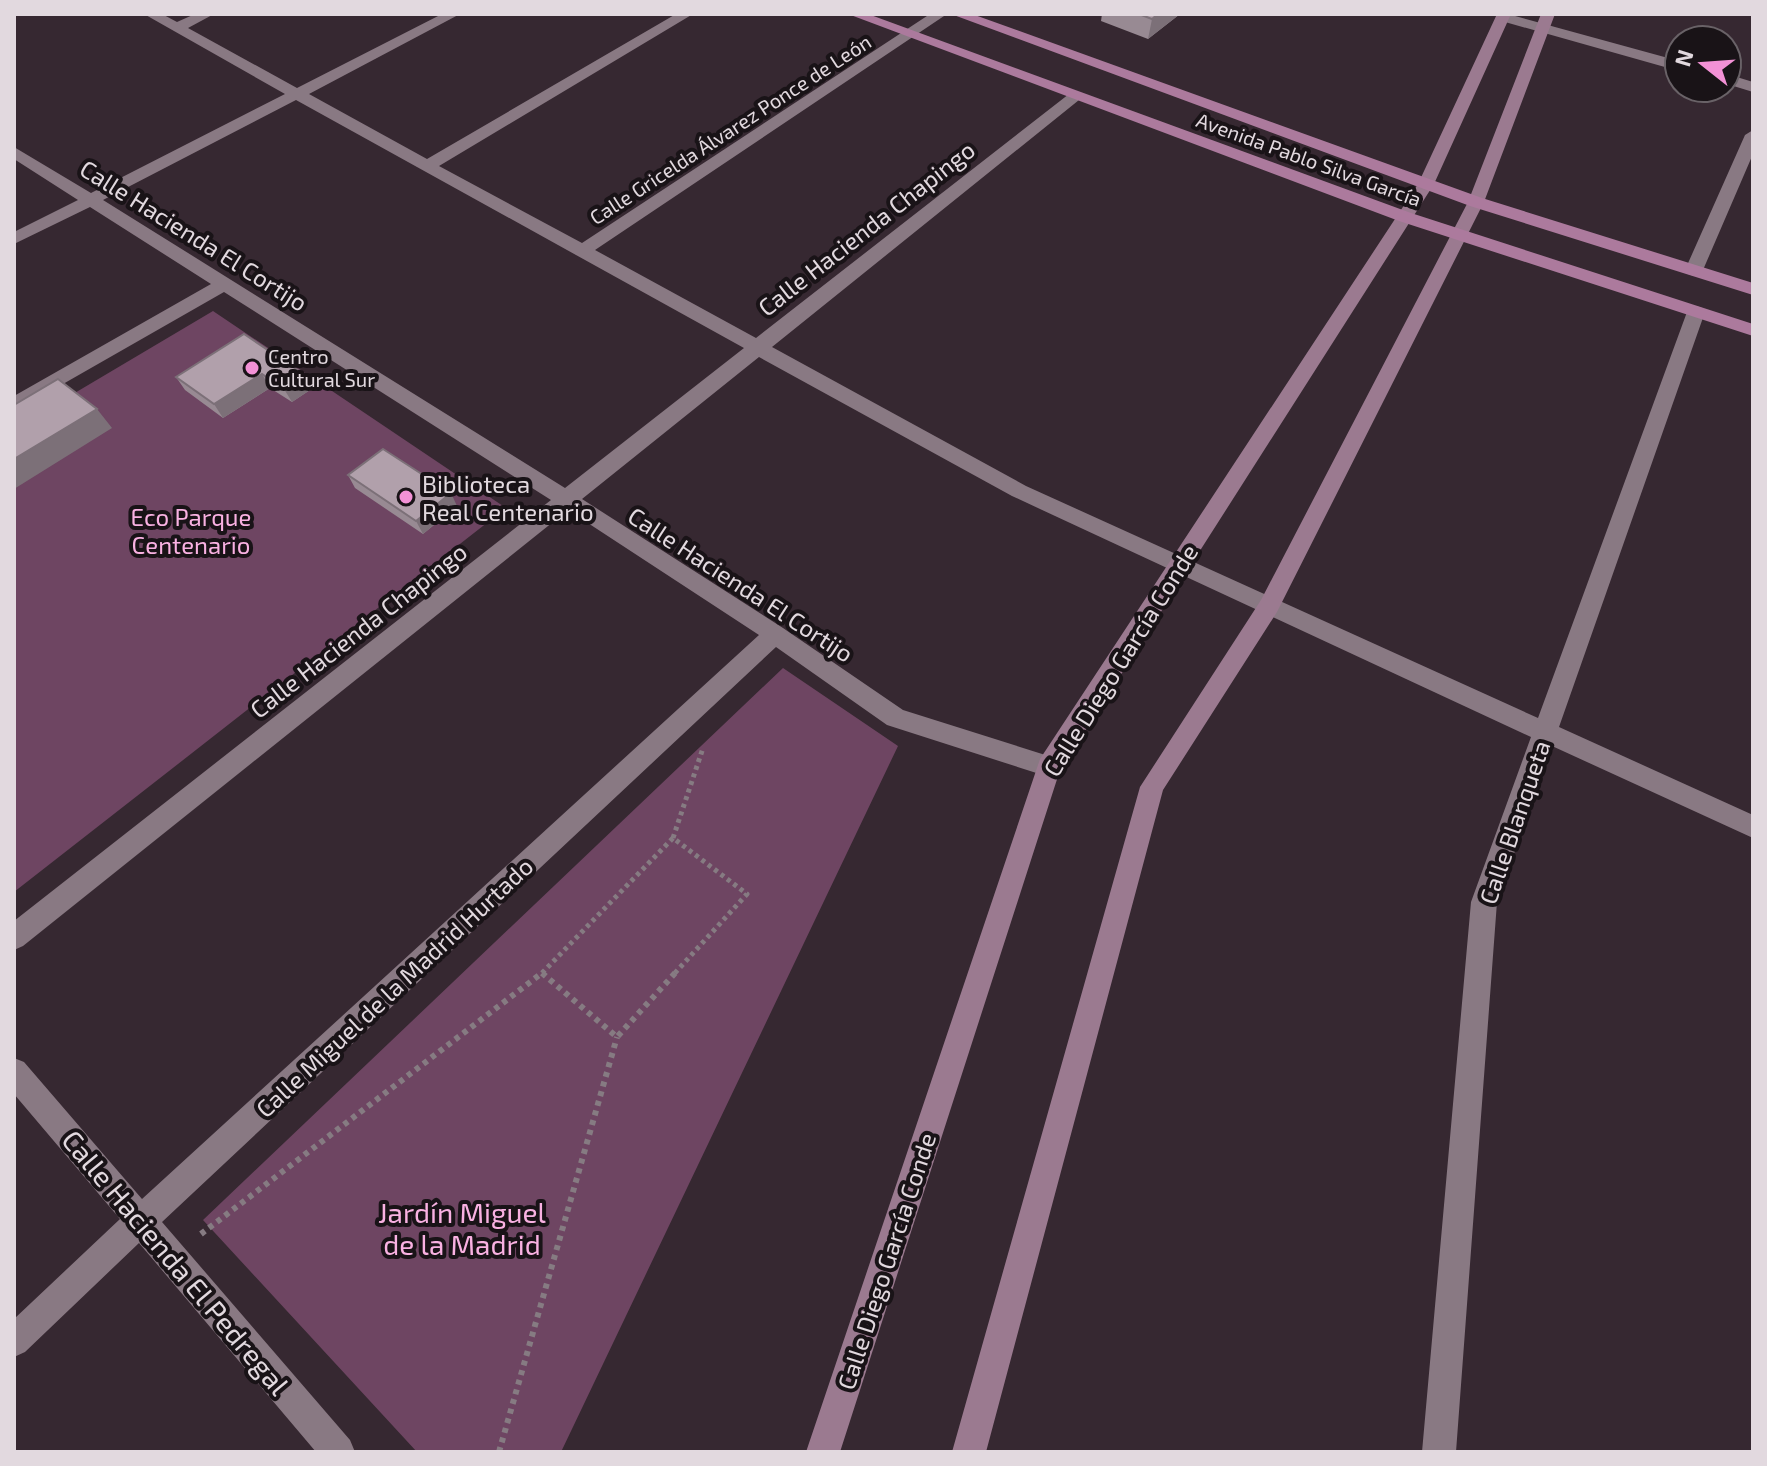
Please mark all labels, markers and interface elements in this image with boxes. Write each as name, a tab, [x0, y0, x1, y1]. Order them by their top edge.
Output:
north arrow	[1663, 24, 1743, 104]
street label: Calle Gricelda Álvarez Ponce de León	[585, 29, 875, 229]
text: N	[1668, 46, 1698, 69]
street label: Avenida Pablo Silva García	[1193, 107, 1425, 211]
street label: Calle Hacienda Chapingo	[752, 134, 980, 322]
street label: Calle Hacienda El Cortijo	[75, 153, 313, 317]
place label: Centro Cultural Sur	[268, 344, 375, 391]
marker: Centro Cultural Sur	[243, 359, 261, 377]
place label: Biblioteca Real Centenario	[422, 469, 594, 526]
marker: Biblioteca Real Centenario	[397, 488, 415, 506]
street label: Calle Hacienda El Cortijo	[623, 500, 859, 668]
park label: Eco Parque Centenario	[131, 502, 251, 559]
street label: Calle Hacienda Chapingo	[244, 536, 472, 724]
street label: Calle Diego García Conde	[1037, 539, 1203, 781]
street label: Calle Blanqueta	[1472, 736, 1556, 908]
street label: Calle Miguel de la Madrid Hurtado	[250, 851, 538, 1123]
street label: Calle Hacienda El Pedregal	[55, 1123, 297, 1402]
street label: Calle Diego García Conde	[831, 1129, 941, 1393]
park label: Jardín Miguel de la Madrid	[378, 1195, 547, 1261]

